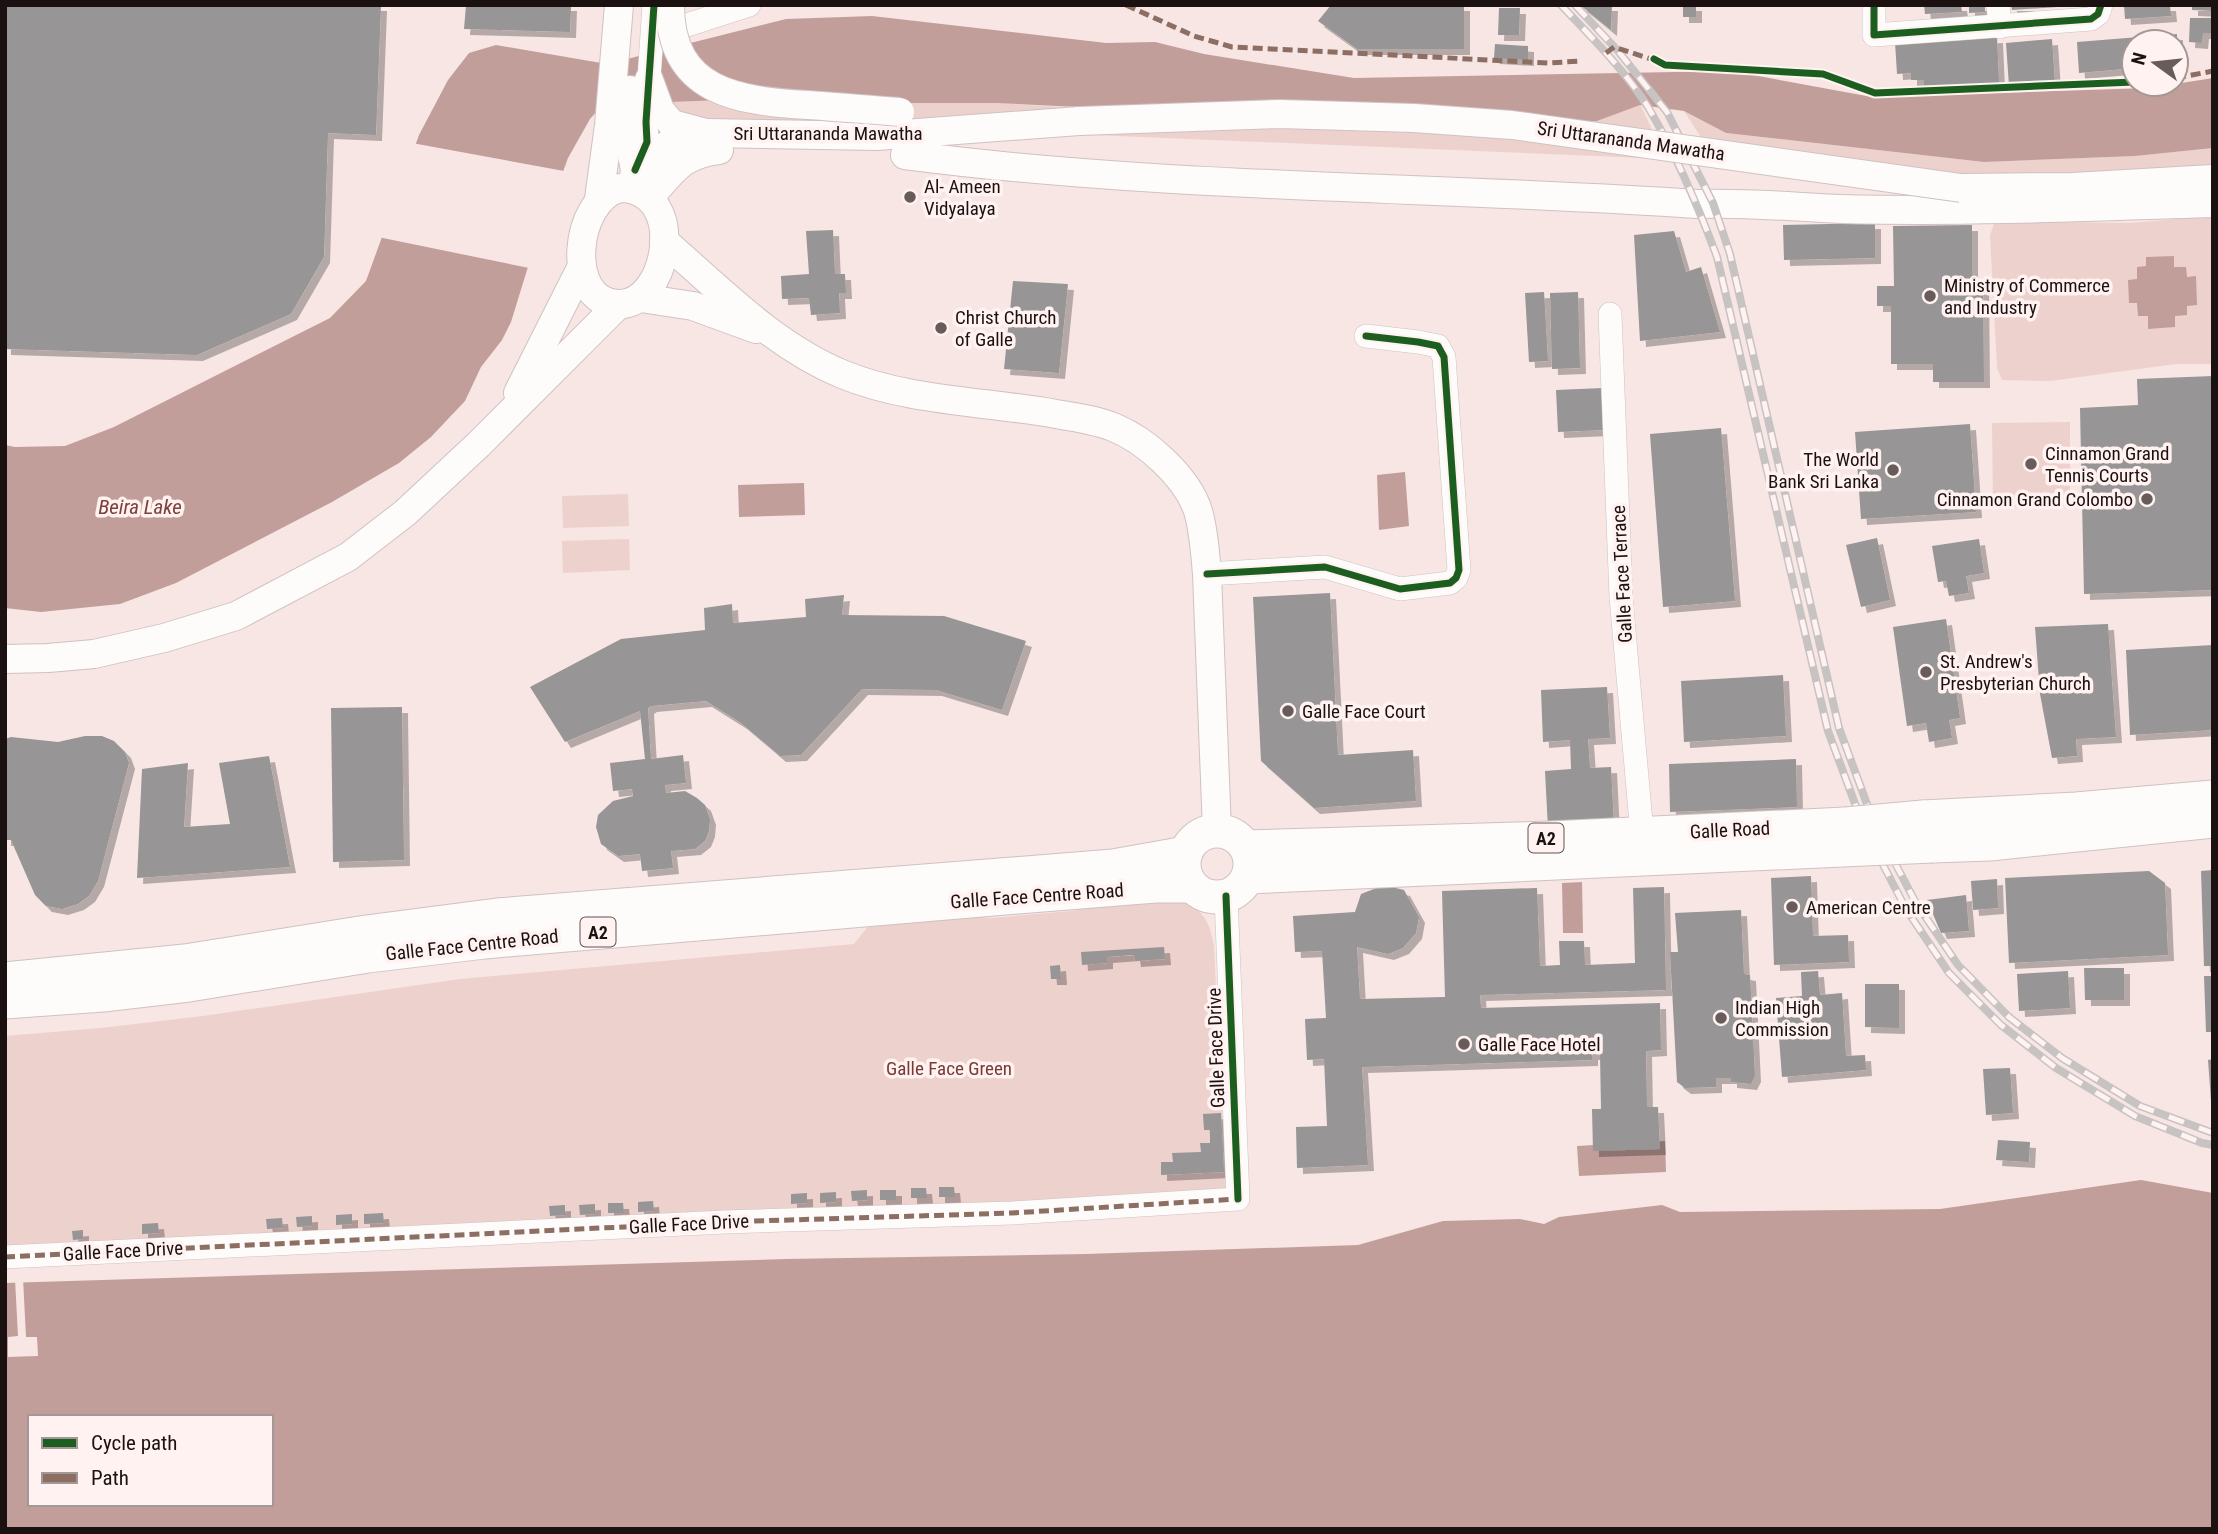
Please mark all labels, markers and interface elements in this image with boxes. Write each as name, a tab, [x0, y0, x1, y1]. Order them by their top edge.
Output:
north arrow	[2120, 28, 2190, 98]
text: N	[2126, 50, 2152, 67]
street label: Sri Uttarananda Mawatha	[1536, 116, 1726, 166]
street label: Sri Uttarananda Mawatha	[733, 122, 923, 145]
place label: Al- Ameen Vidyalaya	[924, 175, 1001, 220]
marker: Al- Ameen Vidyalaya	[902, 189, 918, 205]
place label: Ministry of Commerce and Industry	[1944, 274, 2110, 319]
marker: Ministry of Commerce and Industry	[1922, 288, 1938, 304]
place label: Christ Church of Galle	[955, 306, 1056, 351]
marker: Christ Church of Galle	[933, 320, 949, 336]
place label: Cinnamon Grand Tennis Courts	[2045, 442, 2169, 487]
place label: The World Bank Sri Lanka	[1768, 448, 1879, 493]
marker: Cinnamon Grand Tennis Courts	[2023, 456, 2039, 472]
marker: The World Bank Sri Lanka	[1885, 462, 1901, 478]
place label: Cinnamon Grand Colombo	[1937, 488, 2133, 511]
marker: Cinnamon Grand Colombo	[2139, 491, 2155, 507]
water label: Beira Lake	[98, 495, 182, 519]
street label: Galle Face Terrace	[1607, 505, 1637, 643]
place label: St. Andrew's Presbyterian Church	[1940, 650, 2091, 695]
marker: St. Andrew's Presbyterian Church	[1918, 664, 1934, 680]
place label: Galle Face Court	[1302, 700, 1426, 723]
marker: Galle Face Court	[1280, 703, 1296, 719]
street label: Galle Road	[1689, 816, 1771, 844]
road number: A2	[1528, 824, 1564, 852]
street label: Galle Face Centre Road	[950, 878, 1124, 914]
place label: American Centre	[1806, 896, 1931, 919]
marker: American Centre	[1784, 899, 1800, 915]
road number: A2	[580, 917, 616, 946]
street label: Galle Face Centre Road	[384, 924, 560, 966]
street label: Galle Face Drive	[1202, 987, 1230, 1108]
place label: Indian High Commission	[1735, 996, 1829, 1041]
marker: Indian High Commission	[1713, 1010, 1729, 1026]
place label: Galle Face Hotel	[1478, 1033, 1601, 1056]
marker: Galle Face Hotel	[1456, 1036, 1472, 1052]
park label: Galle Face Green	[886, 1057, 1012, 1080]
street label: Galle Face Drive	[628, 1209, 750, 1239]
street label: Galle Face Drive	[62, 1236, 184, 1266]
legend	[28, 1415, 273, 1506]
text: Cycle path	[91, 1431, 177, 1455]
text: Path	[91, 1466, 129, 1490]

